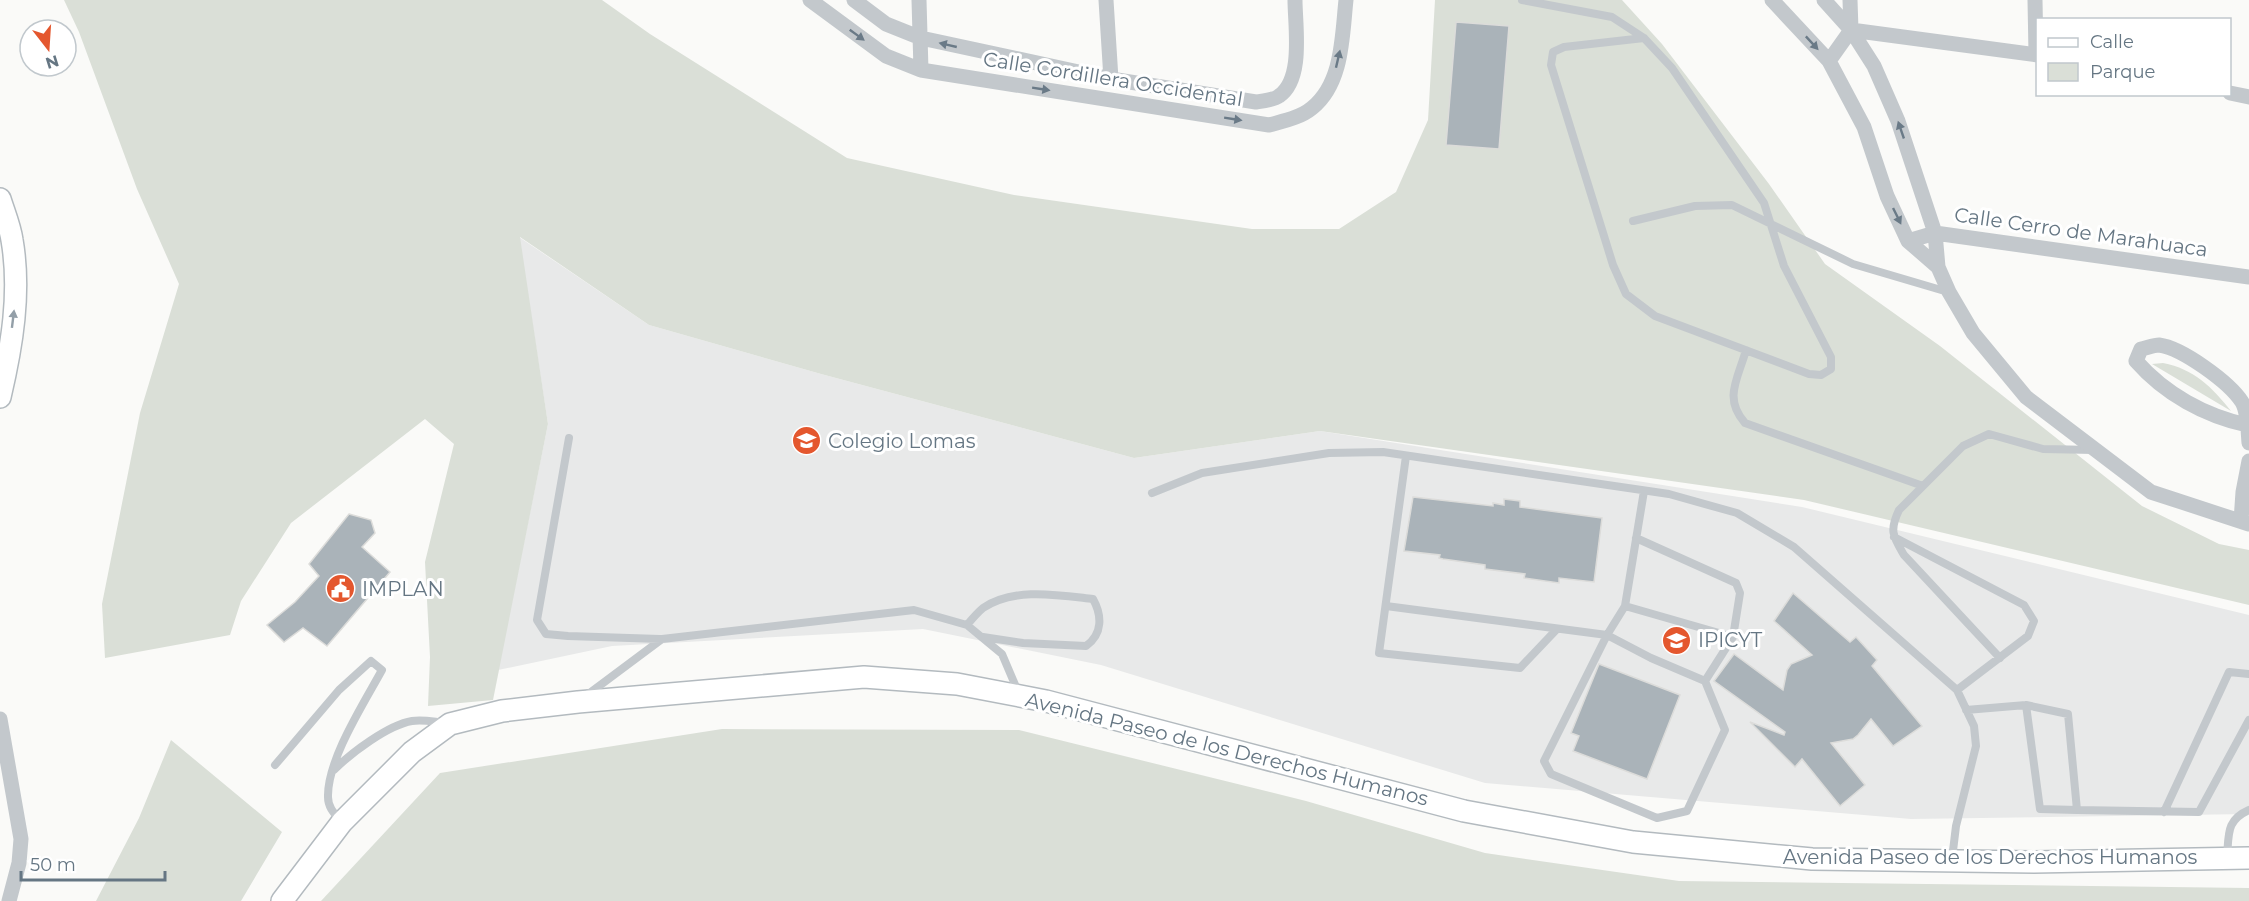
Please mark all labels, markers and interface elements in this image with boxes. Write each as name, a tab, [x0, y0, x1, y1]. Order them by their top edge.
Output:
north arrow	[18, 18, 78, 78]
legend	[2036, 18, 2231, 96]
one-way arrow	[849, 28, 864, 40]
text: Calle	[2090, 31, 2134, 53]
one-way arrow	[1805, 35, 1819, 50]
one-way arrow	[939, 40, 958, 49]
street label: Calle Cordillera Occidental	[982, 47, 1244, 111]
one-way arrow	[1334, 50, 1344, 68]
text: N	[43, 51, 61, 73]
text: Parque	[2090, 61, 2156, 83]
one-way arrow	[1031, 84, 1050, 93]
one-way arrow	[1224, 115, 1243, 124]
one-way arrow	[1896, 121, 1905, 139]
street label: Calle Cerro de Marahuaca	[1953, 202, 2209, 262]
one-way arrow	[1892, 208, 1901, 225]
one-way arrow	[9, 310, 18, 329]
school or university icon: Colegio Lomas	[791, 425, 823, 457]
place label: Colegio Lomas	[828, 429, 976, 453]
public building icon: IMPLAN	[325, 573, 357, 605]
place label: IMPLAN	[362, 577, 444, 601]
school or university icon: IPICYT	[1661, 624, 1693, 656]
place label: IPICYT	[1698, 628, 1763, 652]
street label: Avenida Paseo de los Derechos Humanos	[1023, 687, 1431, 811]
scale bar	[21, 844, 165, 882]
street label: Avenida Paseo de los Derechos Humanos	[1783, 845, 2197, 869]
text: 50 m	[30, 854, 76, 876]

